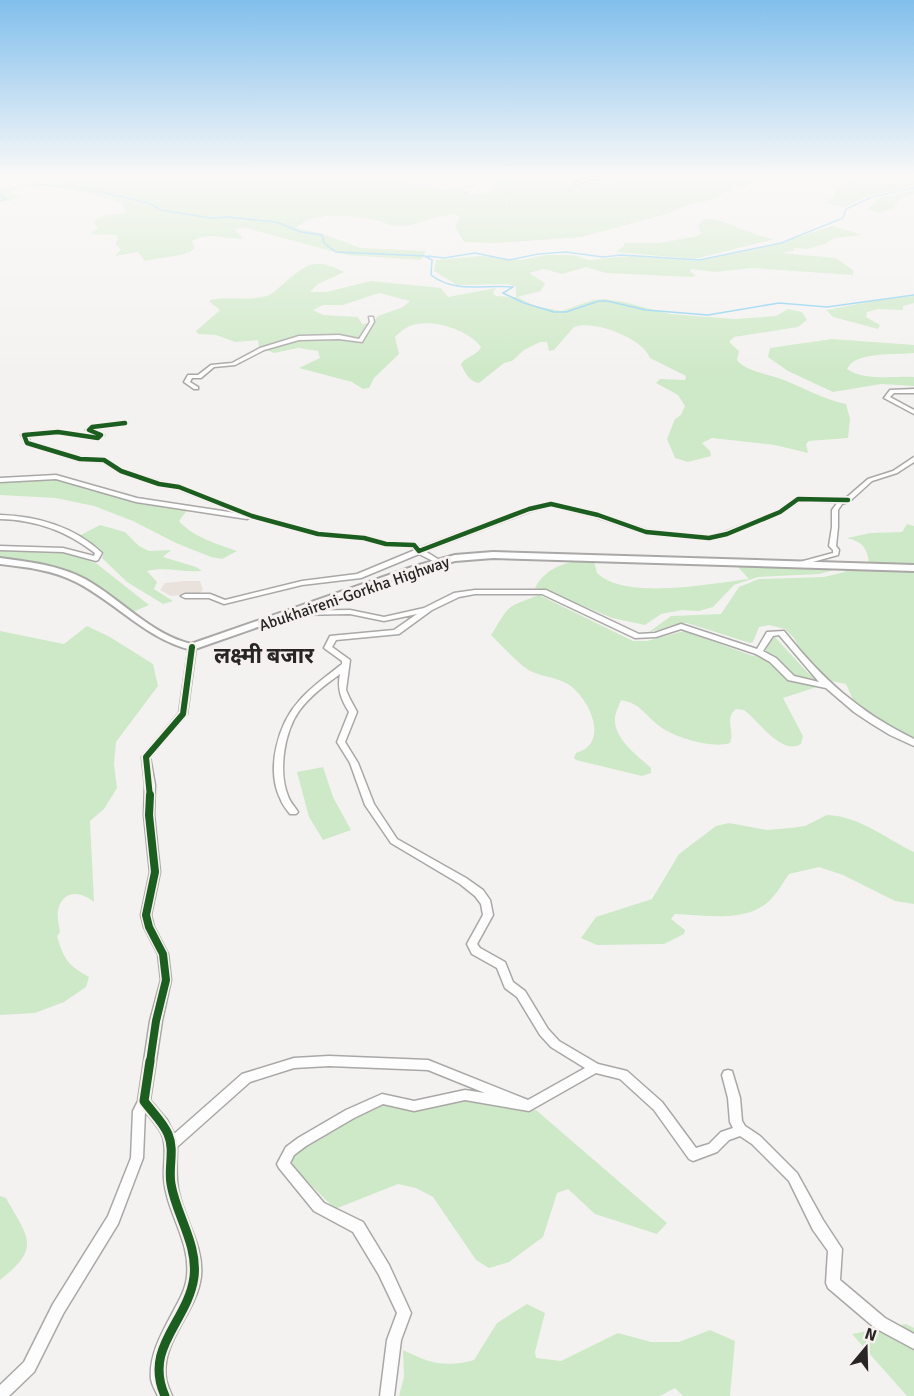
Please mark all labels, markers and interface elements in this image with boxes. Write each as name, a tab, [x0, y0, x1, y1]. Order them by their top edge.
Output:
street label: Abukhaireni-Gorkha Highway	[256, 552, 453, 636]
district label: लक्ष्मी बजार	[214, 642, 315, 669]
north arrow	[836, 1318, 896, 1378]
text: N	[862, 1323, 879, 1346]

